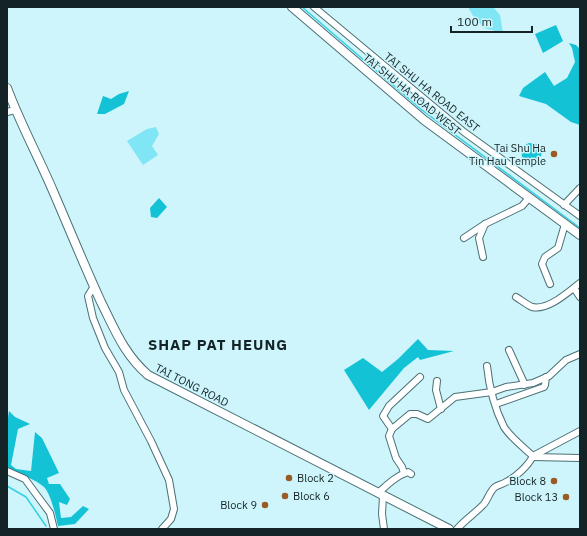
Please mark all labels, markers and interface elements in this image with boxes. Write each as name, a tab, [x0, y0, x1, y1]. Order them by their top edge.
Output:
scale bar	[451, 8, 532, 34]
text: 100 m	[457, 14, 492, 29]
street label: TAI SHU HA ROAD EAST	[381, 49, 483, 135]
street label: TAI SHU HA ROAD WEST	[360, 50, 464, 138]
place label: Tai Shu Ha Tin Hau Temple	[469, 141, 546, 168]
marker: Tai Shu Ha Tin Hau Temple	[549, 149, 559, 159]
district label: SHAP PAT HEUNG	[148, 335, 288, 354]
street label: TAI TONG ROAD	[153, 360, 231, 410]
place label: Block 2	[297, 471, 334, 485]
marker: Block 2	[284, 473, 294, 483]
place label: Block 8	[509, 474, 546, 488]
marker: Block 8	[549, 476, 559, 486]
place label: Block 6	[293, 489, 330, 503]
place label: Block 13	[515, 490, 558, 504]
marker: Block 6	[280, 491, 290, 501]
marker: Block 13	[561, 492, 571, 502]
place label: Block 9	[220, 498, 257, 512]
marker: Block 9	[260, 500, 270, 510]

